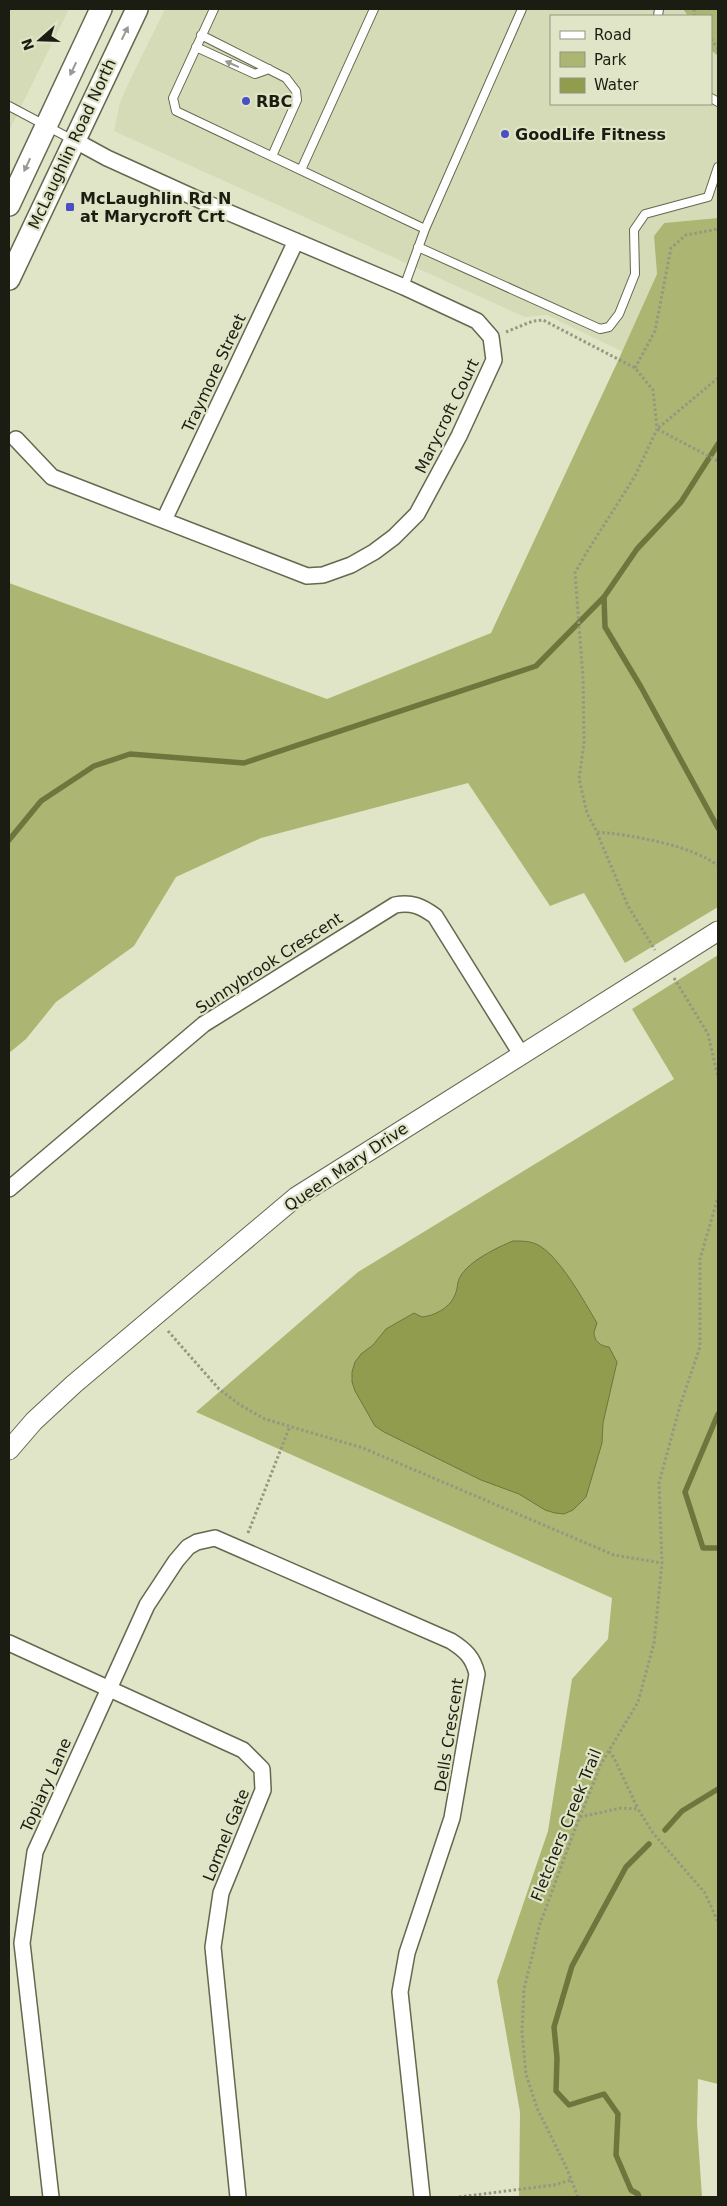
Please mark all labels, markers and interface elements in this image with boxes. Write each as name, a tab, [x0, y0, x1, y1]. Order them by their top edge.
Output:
north arrow	[15, 15, 65, 65]
legend	[550, 15, 712, 105]
one-way arrow	[121, 26, 129, 40]
text: Road	[594, 26, 632, 44]
text: N	[18, 36, 37, 53]
text: Park	[594, 51, 627, 69]
street label: McLaughlin Road North	[24, 56, 120, 232]
one-way arrow	[225, 59, 239, 67]
one-way arrow	[68, 62, 76, 76]
text: Water	[594, 76, 639, 94]
place label: RBC	[256, 92, 292, 111]
marker: RBC	[240, 95, 252, 107]
place label: GoodLife Fitness	[515, 125, 666, 144]
marker: GoodLife Fitness	[499, 128, 511, 140]
one-way arrow	[23, 158, 31, 172]
place label: McLaughlin Rd N at Marycroft Crt	[80, 189, 231, 226]
marker: McLaughlin Rd N at Marycroft Crt	[64, 201, 76, 213]
street label: Traymore Street	[178, 311, 250, 436]
street label: Marycroft Court	[411, 356, 483, 476]
street label: Sunnybrook Crescent	[192, 908, 346, 1018]
street label: Queen Mary Drive	[281, 1119, 411, 1215]
street label: Dells Crescent	[431, 1677, 467, 1793]
street label: Topiary Lane	[16, 1735, 75, 1836]
street label: Fletchers Creek Trail	[527, 1746, 605, 1904]
street label: Lormel Gate	[199, 1786, 253, 1884]

